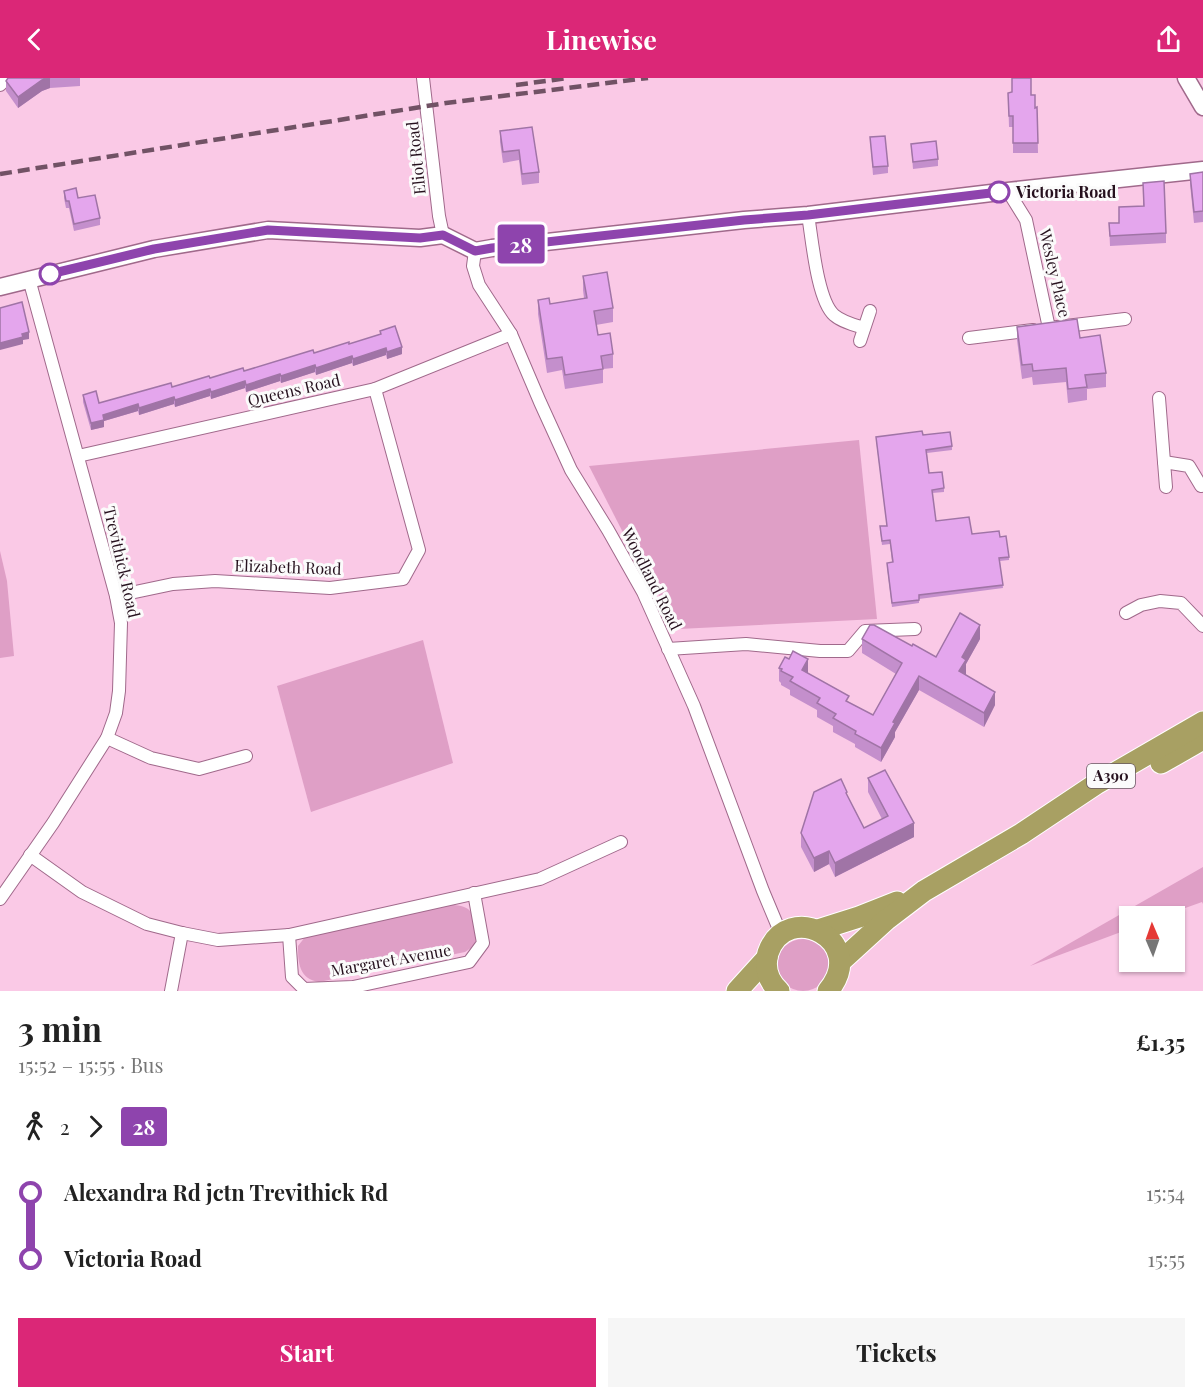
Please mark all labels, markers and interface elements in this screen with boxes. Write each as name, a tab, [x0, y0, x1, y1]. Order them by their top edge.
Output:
text: Linewise	[546, 21, 657, 57]
icon: back	[18, 23, 51, 56]
icon: share	[1152, 23, 1185, 56]
street label: Eliot Road	[401, 120, 430, 196]
marker: Victoria Road	[988, 181, 1010, 203]
place label: Victoria Road	[1015, 181, 1117, 202]
line badge: 28	[494, 224, 548, 264]
street label: Wesley Place	[1035, 226, 1076, 319]
text: 28	[510, 230, 532, 258]
unlabelled marker	[39, 263, 61, 285]
street label: Queens Road	[246, 369, 342, 410]
street label: Trevithick Road	[99, 504, 146, 620]
street label: Woodland Road	[617, 523, 687, 633]
street label: Elizabeth Road	[234, 554, 342, 579]
road number: A390	[1087, 764, 1135, 788]
north arrow	[1119, 906, 1185, 972]
map controls	[1119, 906, 1185, 972]
street label: Margaret Avenue	[329, 939, 453, 980]
text: 3 min	[18, 1006, 102, 1050]
text: £1.35	[1136, 1027, 1185, 1057]
text: 15:52 – 15:55 · Bus	[18, 1051, 163, 1078]
icon: walk	[18, 1110, 51, 1143]
icon: forward	[79, 1110, 112, 1143]
text: 28	[133, 1112, 155, 1140]
text: 2	[60, 1113, 70, 1140]
text: Alexandra Rd jctn Trevithick Rd	[64, 1177, 388, 1207]
text: 15:54	[1146, 1179, 1185, 1206]
text: Victoria Road	[64, 1243, 202, 1273]
text: 15:55	[1148, 1245, 1185, 1272]
button: Start	[18, 1318, 596, 1387]
button: Tickets	[608, 1318, 1185, 1387]

